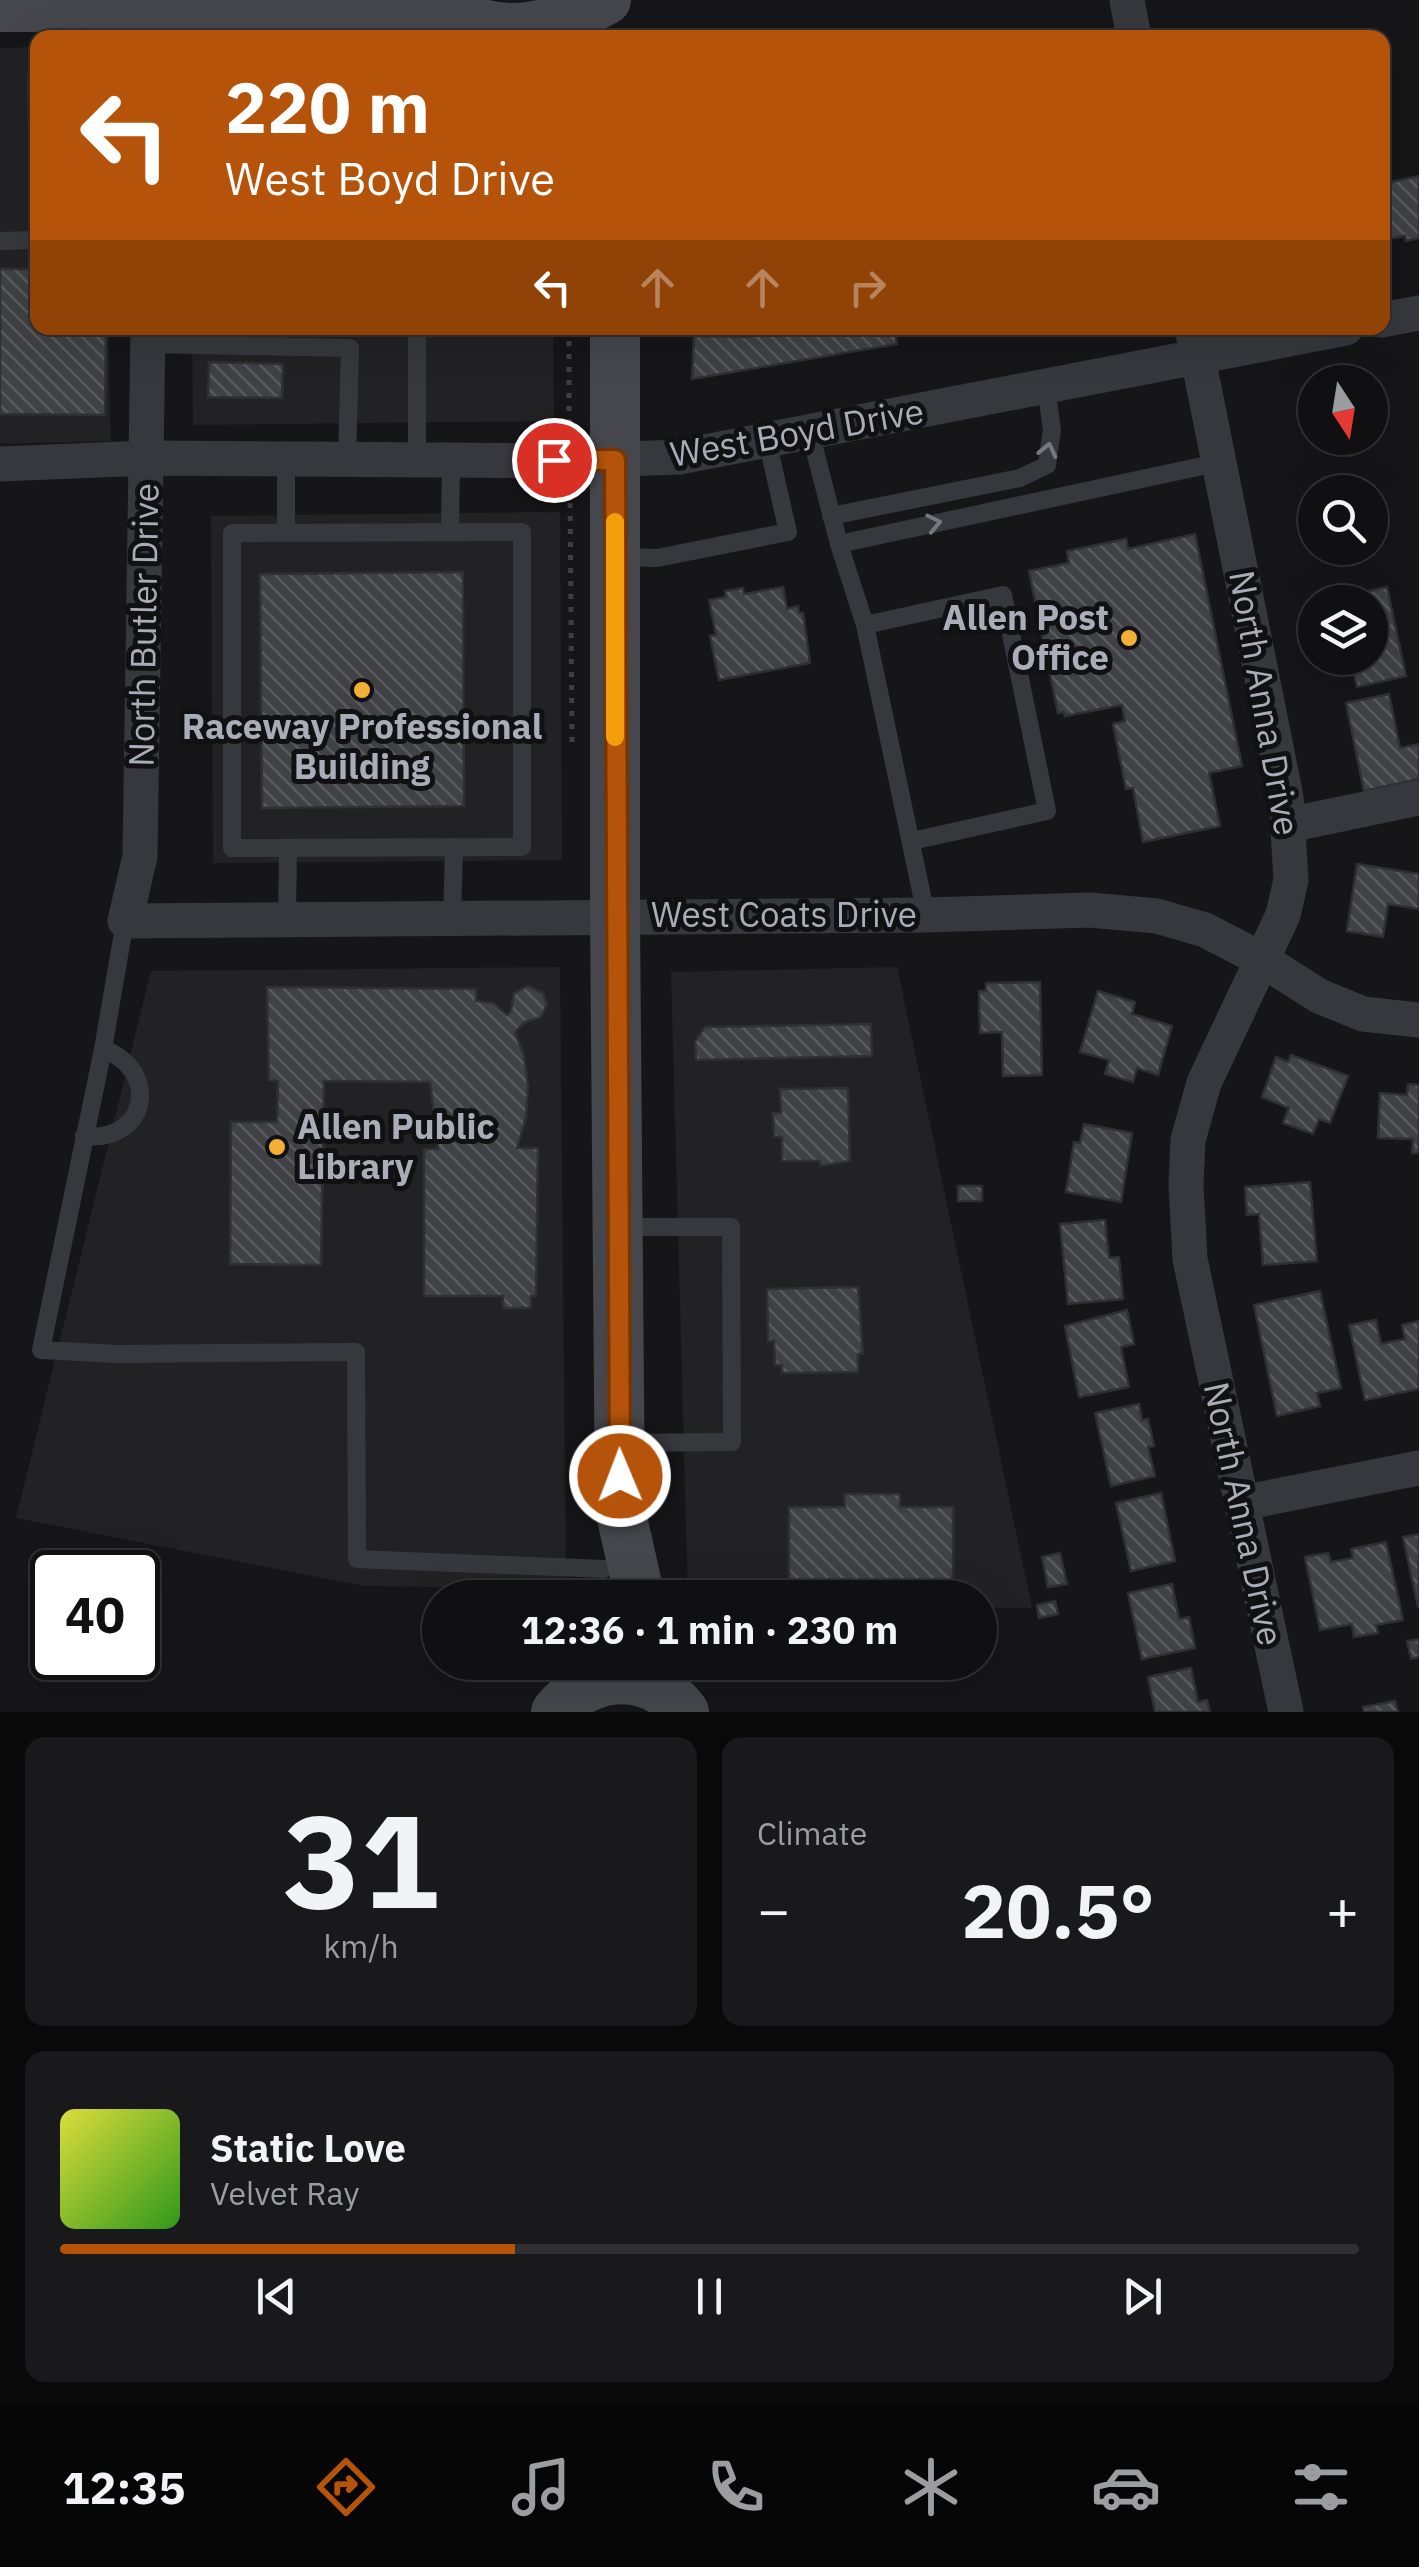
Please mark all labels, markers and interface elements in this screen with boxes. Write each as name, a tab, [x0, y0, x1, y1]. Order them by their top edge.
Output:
text: 220 m	[225, 61, 430, 152]
icon: left	[60, 70, 190, 200]
text: West Boyd Drive	[225, 149, 555, 207]
icon: left	[525, 260, 580, 315]
icon: ahead	[630, 260, 685, 315]
icon: ahead	[735, 260, 790, 315]
icon: right	[840, 260, 895, 315]
north arrow	[1298, 365, 1388, 455]
map controls	[1298, 365, 1388, 675]
street label: West Boyd Drive	[666, 387, 927, 477]
pin	[512, 418, 597, 503]
icon: arrive	[527, 433, 582, 488]
one-way arrow	[1036, 441, 1057, 458]
button: search	[1298, 475, 1388, 565]
street label: North Butler Drive	[118, 483, 168, 767]
one-way arrow	[925, 514, 942, 535]
street label: North Anna Drive	[1219, 567, 1311, 839]
button: layers	[1298, 585, 1388, 675]
place label: Allen Post Office	[943, 594, 1109, 680]
marker: Allen Post Office	[1118, 627, 1140, 649]
marker: Raceway Professional Building	[351, 679, 373, 701]
place label: Raceway Professional Building	[182, 703, 542, 789]
street label: West Coats Drive	[651, 891, 917, 937]
place label: Allen Public Library	[297, 1103, 495, 1189]
marker: Allen Public Library	[266, 1136, 288, 1158]
street label: North Anna Drive	[1194, 1378, 1294, 1650]
position arrow	[568, 1424, 672, 1528]
speed limit sign: 40	[30, 1550, 160, 1680]
text: 12:36 · 1 min · 230 m	[521, 1605, 898, 1654]
text: 31	[283, 1775, 439, 1944]
text: Climate	[757, 1812, 867, 1854]
text: 20.5°	[961, 1861, 1155, 1959]
text: −	[757, 1874, 790, 1945]
text: +	[1326, 1874, 1359, 1945]
text: km/h	[323, 1925, 399, 1967]
text: Static Love	[210, 2123, 406, 2172]
text: Velvet Ray	[210, 2172, 359, 2214]
icon: previous	[249, 2269, 304, 2324]
icon: pause	[682, 2269, 737, 2324]
icon: next	[1115, 2269, 1170, 2324]
icon: directions	[311, 2452, 381, 2522]
icon: music	[506, 2452, 576, 2522]
icon: phone	[701, 2452, 771, 2522]
icon: climate	[896, 2452, 966, 2522]
icon: car	[1091, 2452, 1161, 2522]
icon: filters	[1286, 2452, 1356, 2522]
text: 12:35	[63, 2458, 185, 2516]

